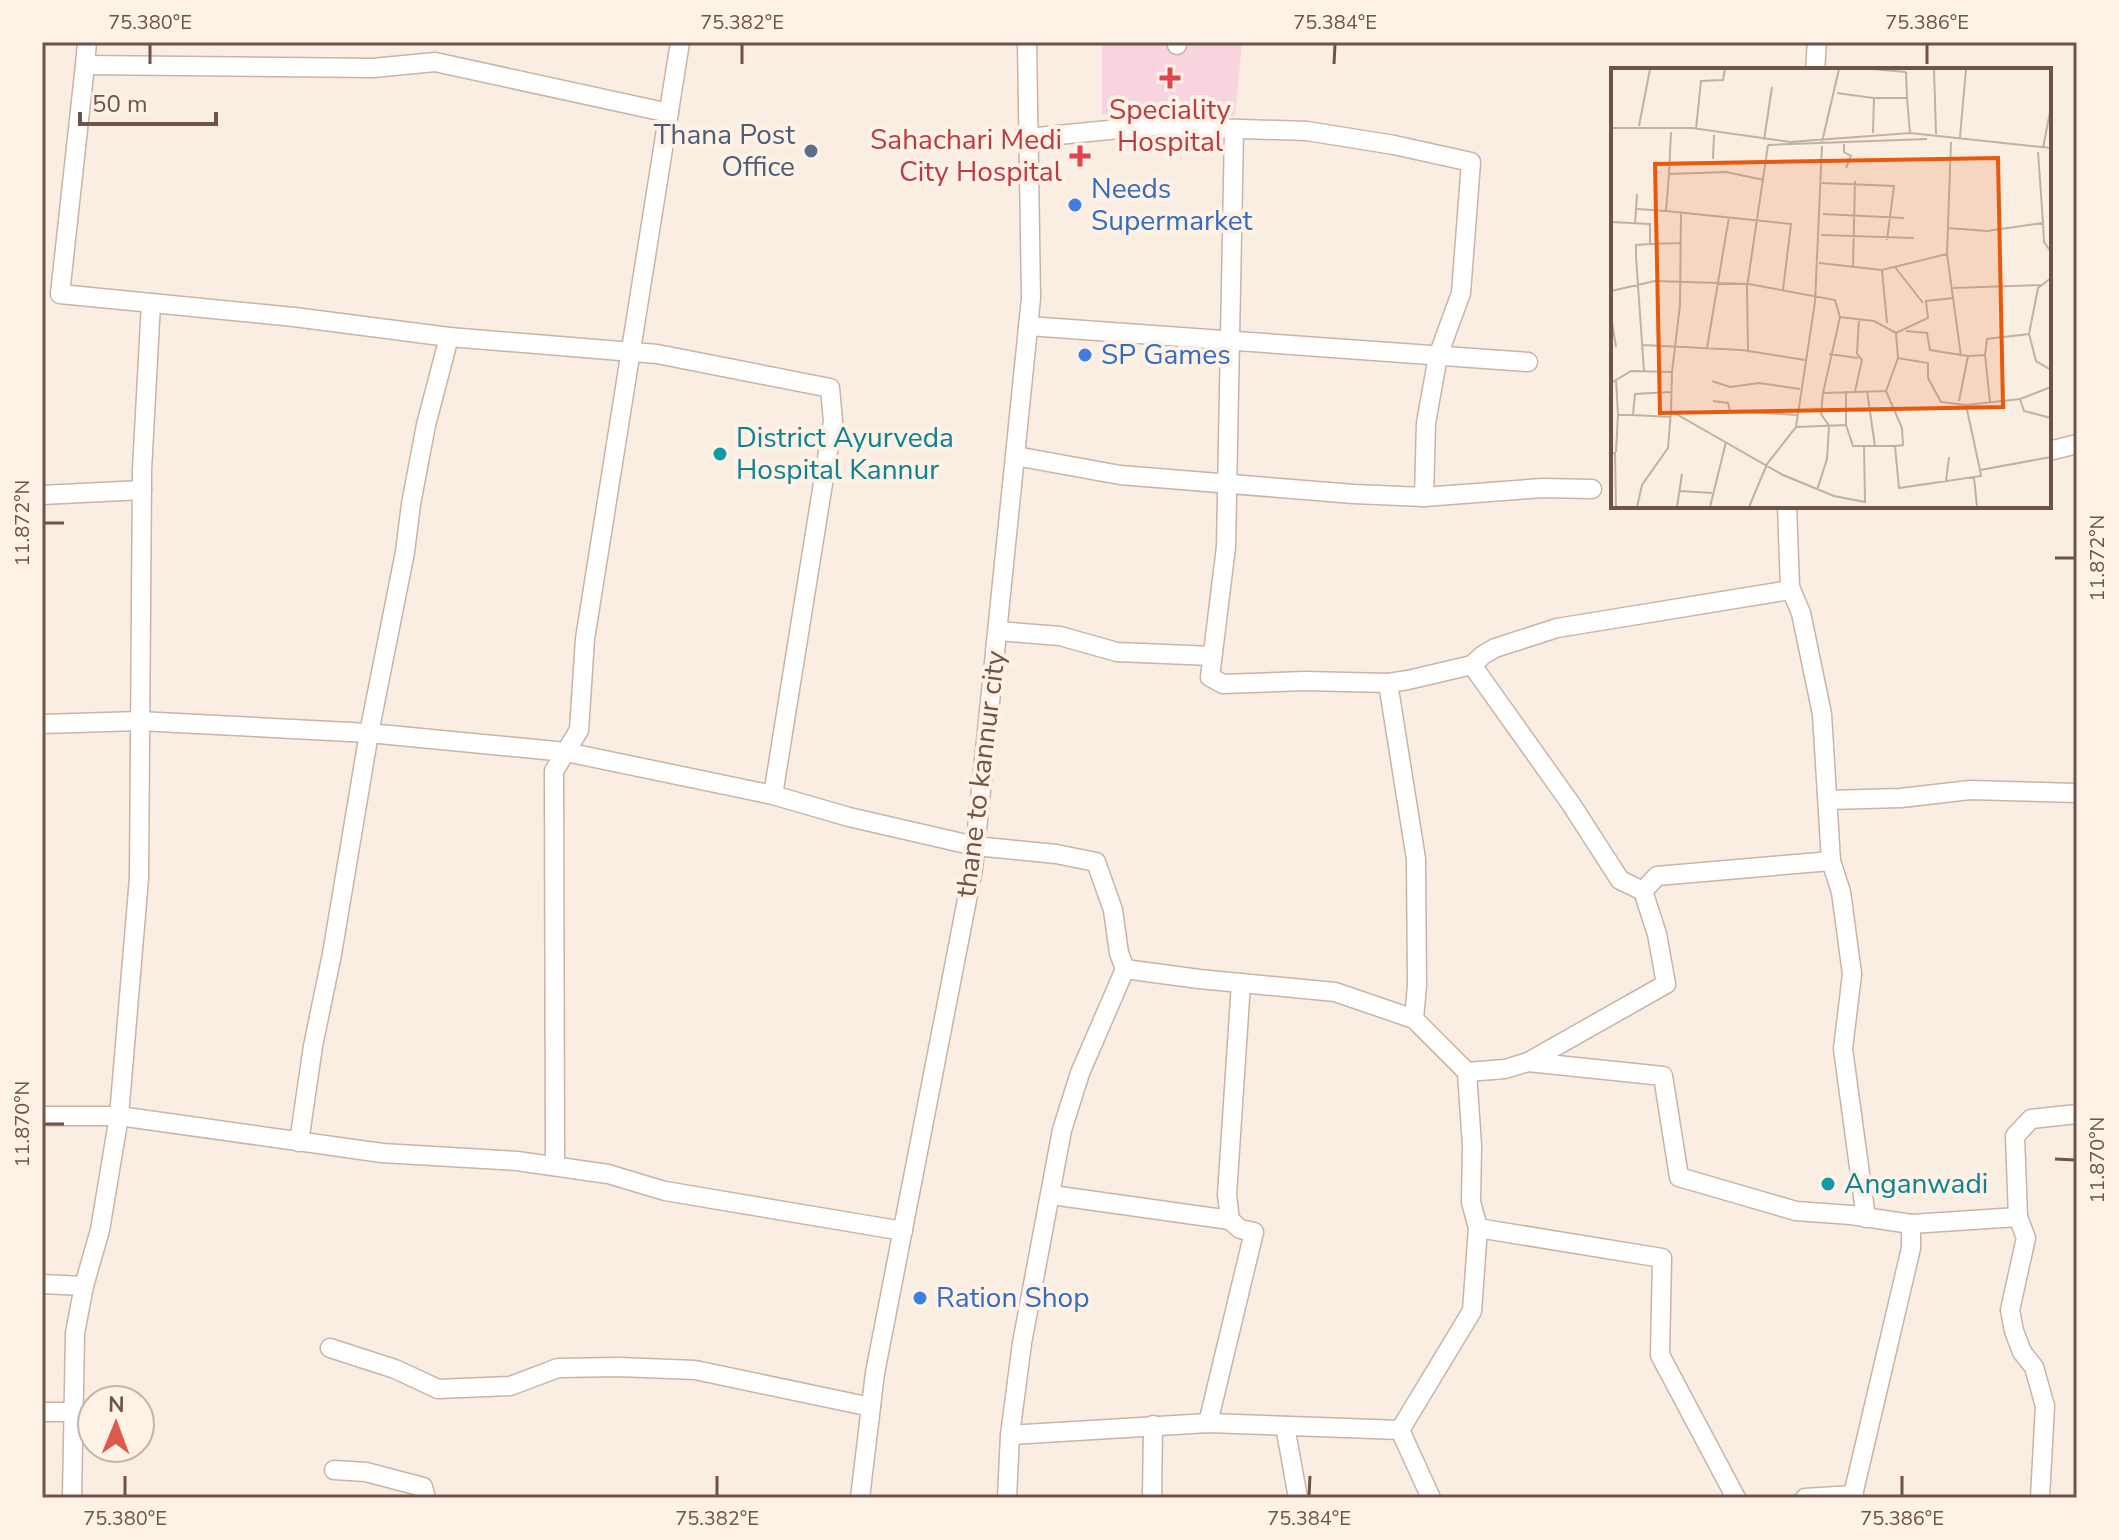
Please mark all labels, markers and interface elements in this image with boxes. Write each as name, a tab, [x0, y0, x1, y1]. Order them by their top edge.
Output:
text: 75.380°E	[108, 9, 192, 36]
text: 75.382°E	[700, 9, 784, 36]
text: 75.384°E	[1293, 9, 1377, 36]
text: 75.386°E	[1885, 9, 1969, 36]
marker: Speciality Hospital	[1159, 67, 1181, 89]
inset map	[1611, 68, 2051, 508]
scale bar	[80, 76, 216, 126]
text: 50 m	[92, 88, 148, 120]
place label: Speciality Hospital	[1109, 91, 1232, 161]
place label: Thana Post Office	[654, 116, 795, 186]
place label: Sahachari Medi City Hospital	[870, 121, 1063, 191]
marker: Thana Post Office	[802, 142, 820, 160]
marker: Sahachari Medi City Hospital	[1069, 145, 1091, 167]
place label: Needs Supermarket	[1091, 170, 1253, 240]
marker: Needs Supermarket	[1066, 196, 1084, 214]
place label: SP Games	[1101, 336, 1231, 374]
marker: SP Games	[1076, 346, 1094, 364]
place label: District Ayurveda Hospital Kannur	[736, 419, 954, 489]
marker: District Ayurveda Hospital Kannur	[711, 445, 729, 463]
text: 11.872°N	[9, 480, 36, 566]
text: 11.872°N	[2084, 515, 2111, 601]
street label: thane to kannur city	[947, 648, 1015, 900]
text: 11.870°N	[9, 1081, 36, 1167]
text: 11.870°N	[2084, 1117, 2111, 1203]
place label: Anganwadi	[1844, 1165, 1988, 1203]
marker: Anganwadi	[1819, 1175, 1837, 1193]
place label: Ration Shop	[936, 1279, 1090, 1317]
marker: Ration Shop	[911, 1289, 929, 1307]
north arrow	[76, 1384, 156, 1464]
text: N	[108, 1390, 125, 1420]
text: 75.380°E	[83, 1505, 167, 1532]
text: 75.382°E	[675, 1505, 759, 1532]
text: 75.384°E	[1267, 1505, 1351, 1532]
text: 75.386°E	[1860, 1505, 1944, 1532]

